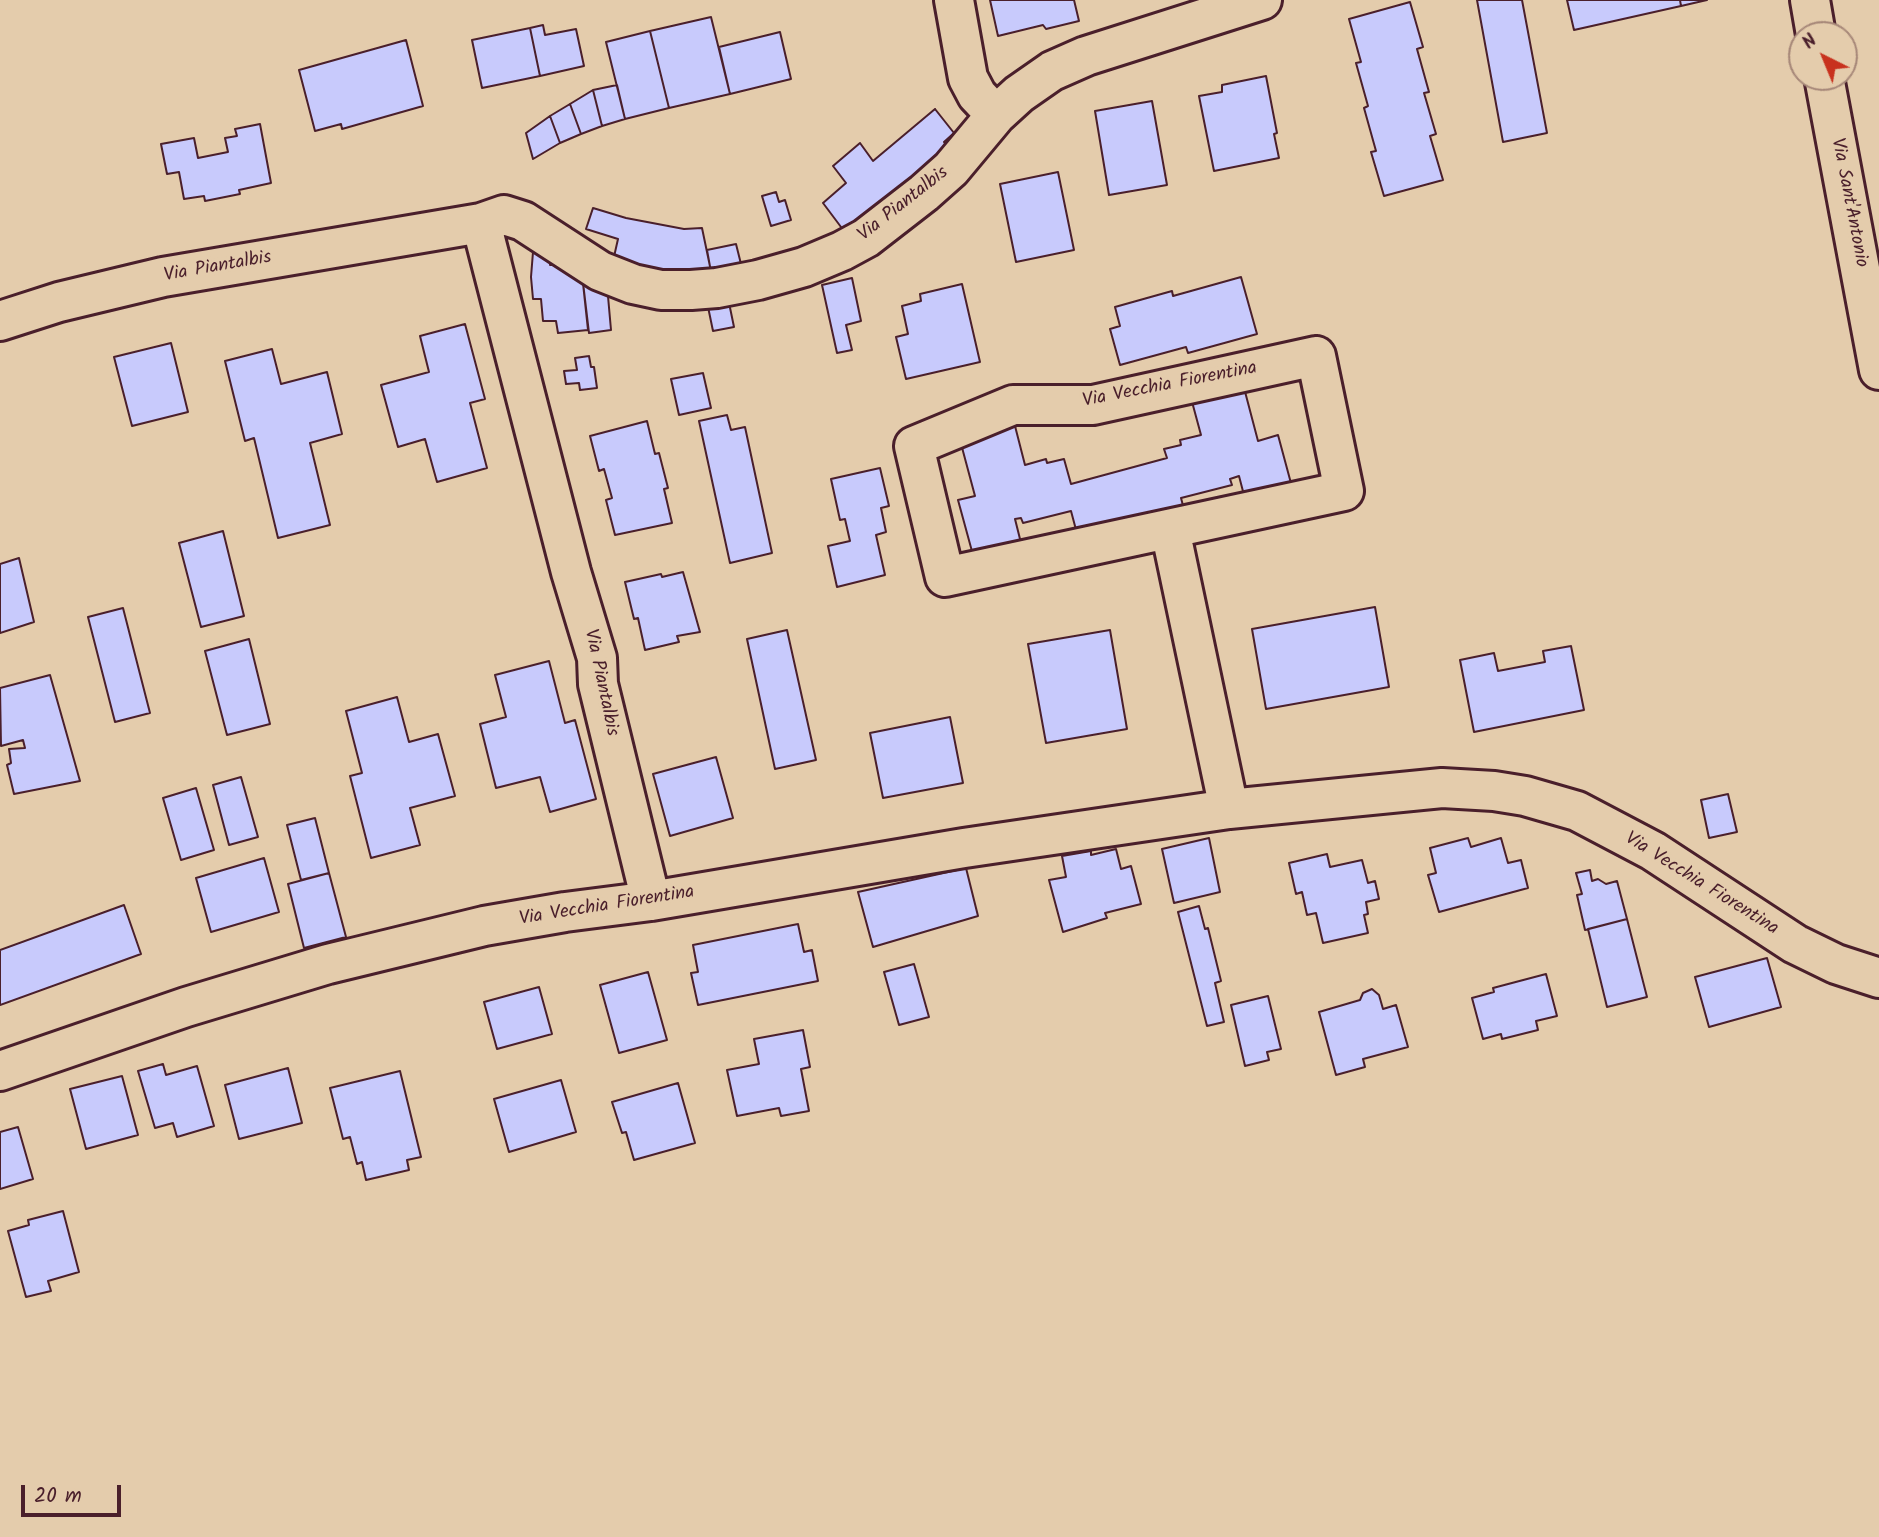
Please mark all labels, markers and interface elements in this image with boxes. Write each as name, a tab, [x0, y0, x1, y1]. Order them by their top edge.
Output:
north arrow	[1788, 21, 1858, 91]
text: N	[1795, 27, 1825, 57]
street label: Via Sant'Antonio	[1824, 136, 1872, 270]
street label: Via Piantalbis	[854, 163, 954, 247]
street label: Via Piantalbis	[163, 247, 273, 289]
street label: Via Vecchia Fiorentina	[1081, 358, 1259, 414]
street label: Via Piantalbis	[578, 628, 622, 738]
street label: Via Vecchia Fiorentina	[1620, 828, 1782, 942]
street label: Via Vecchia Fiorentina	[518, 882, 696, 932]
scale bar	[24, 1470, 124, 1514]
text: 20 m	[34, 1480, 82, 1513]

